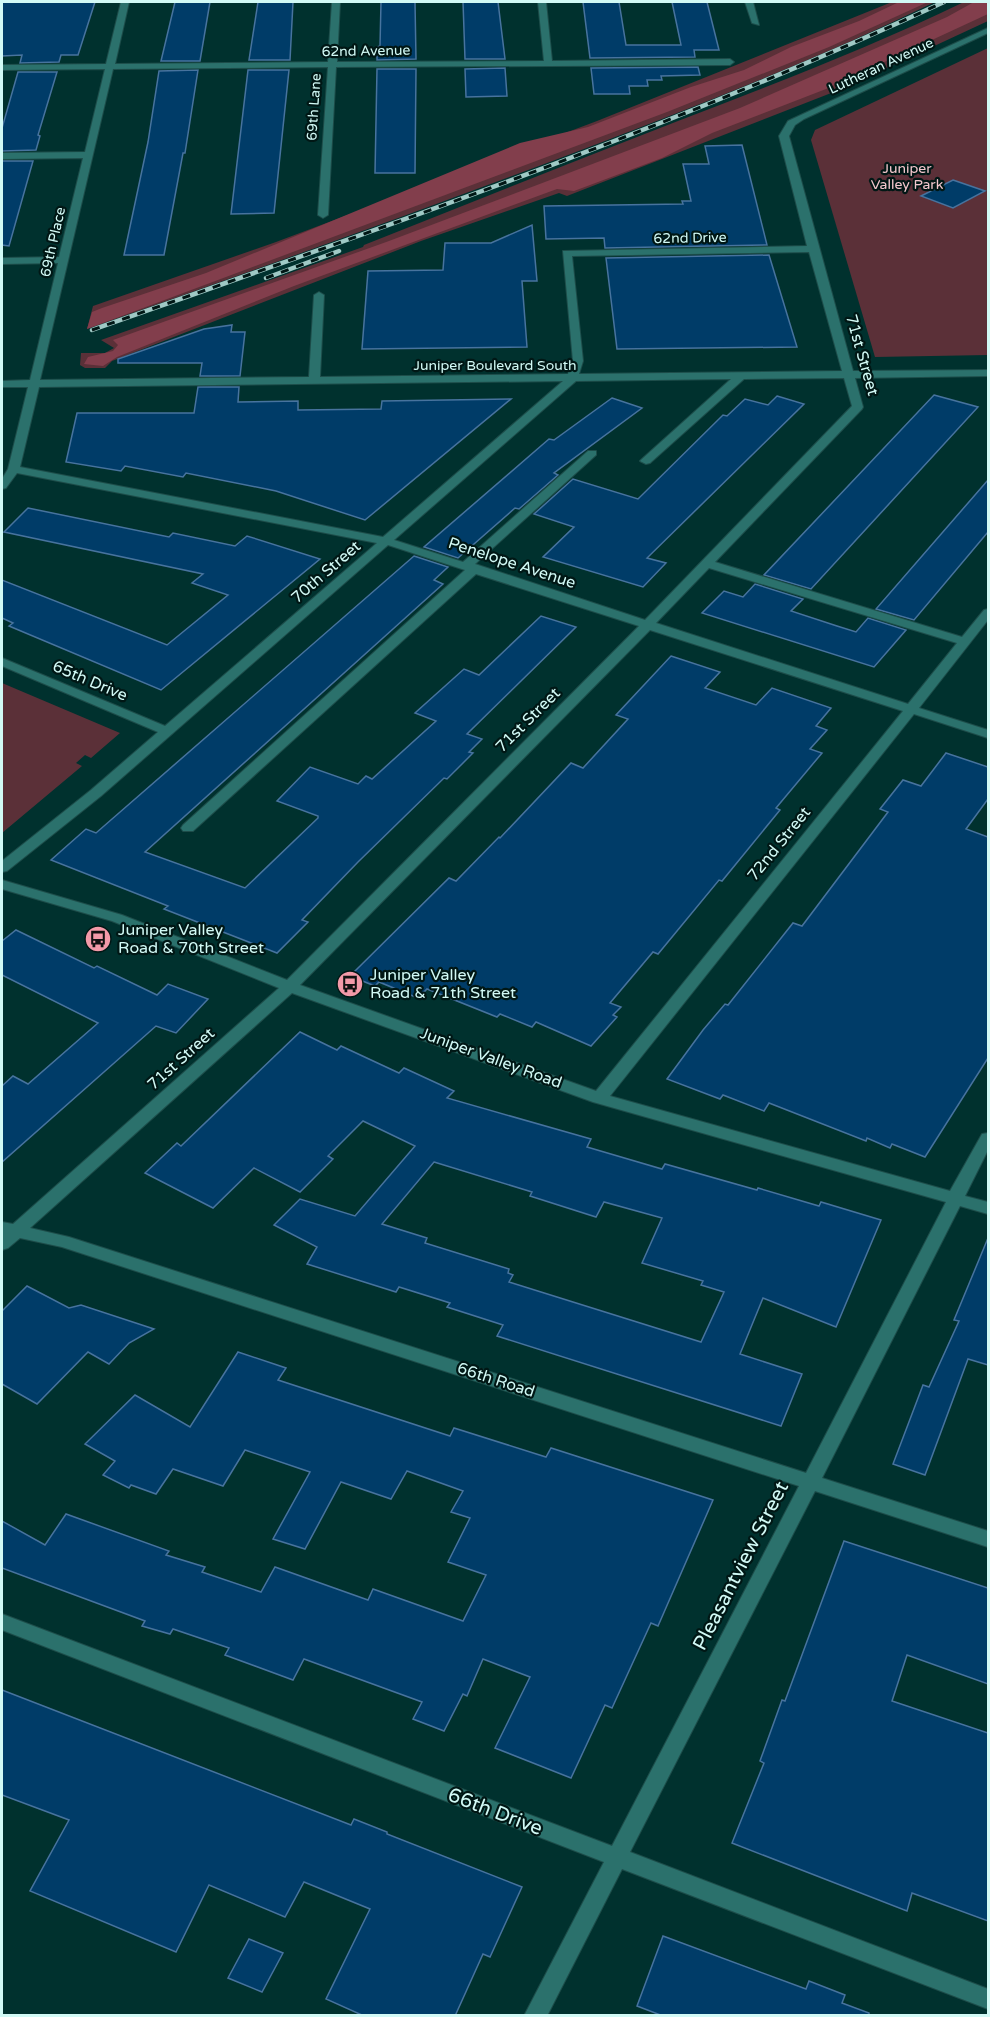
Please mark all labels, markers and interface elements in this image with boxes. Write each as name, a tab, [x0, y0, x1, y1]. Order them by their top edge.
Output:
street label: Lutheran Avenue	[826, 34, 936, 98]
street label: 62nd Avenue	[322, 42, 411, 60]
street label: 69th Lane	[303, 73, 325, 141]
park label: Juniper Valley Park	[871, 160, 944, 193]
street label: 69th Place	[37, 205, 69, 279]
street label: 62nd Drive	[653, 229, 727, 247]
street label: 71st Street	[841, 312, 883, 398]
street label: Juniper Boulevard South	[413, 357, 577, 374]
street label: Penelope Avenue	[446, 533, 578, 593]
street label: 70th Street	[287, 536, 365, 608]
street label: 65th Drive	[49, 656, 131, 706]
street label: 71st Street	[491, 683, 565, 757]
street label: 72nd Street	[743, 803, 815, 885]
place label: Juniper Valley Road & 70th Street	[118, 920, 264, 958]
bus stop icon: Juniper Valley Road & 70th Street	[83, 924, 113, 954]
place label: Juniper Valley Road & 71th Street	[370, 965, 516, 1003]
bus stop icon: Juniper Valley Road & 71th Street	[335, 969, 365, 999]
street label: Juniper Valley Road	[417, 1023, 565, 1093]
street label: 71st Street	[143, 1024, 219, 1094]
street label: 66th Road	[455, 1358, 537, 1402]
street label: Pleasantview Street	[688, 1477, 794, 1654]
street label: 66th Drive	[444, 1783, 546, 1841]

